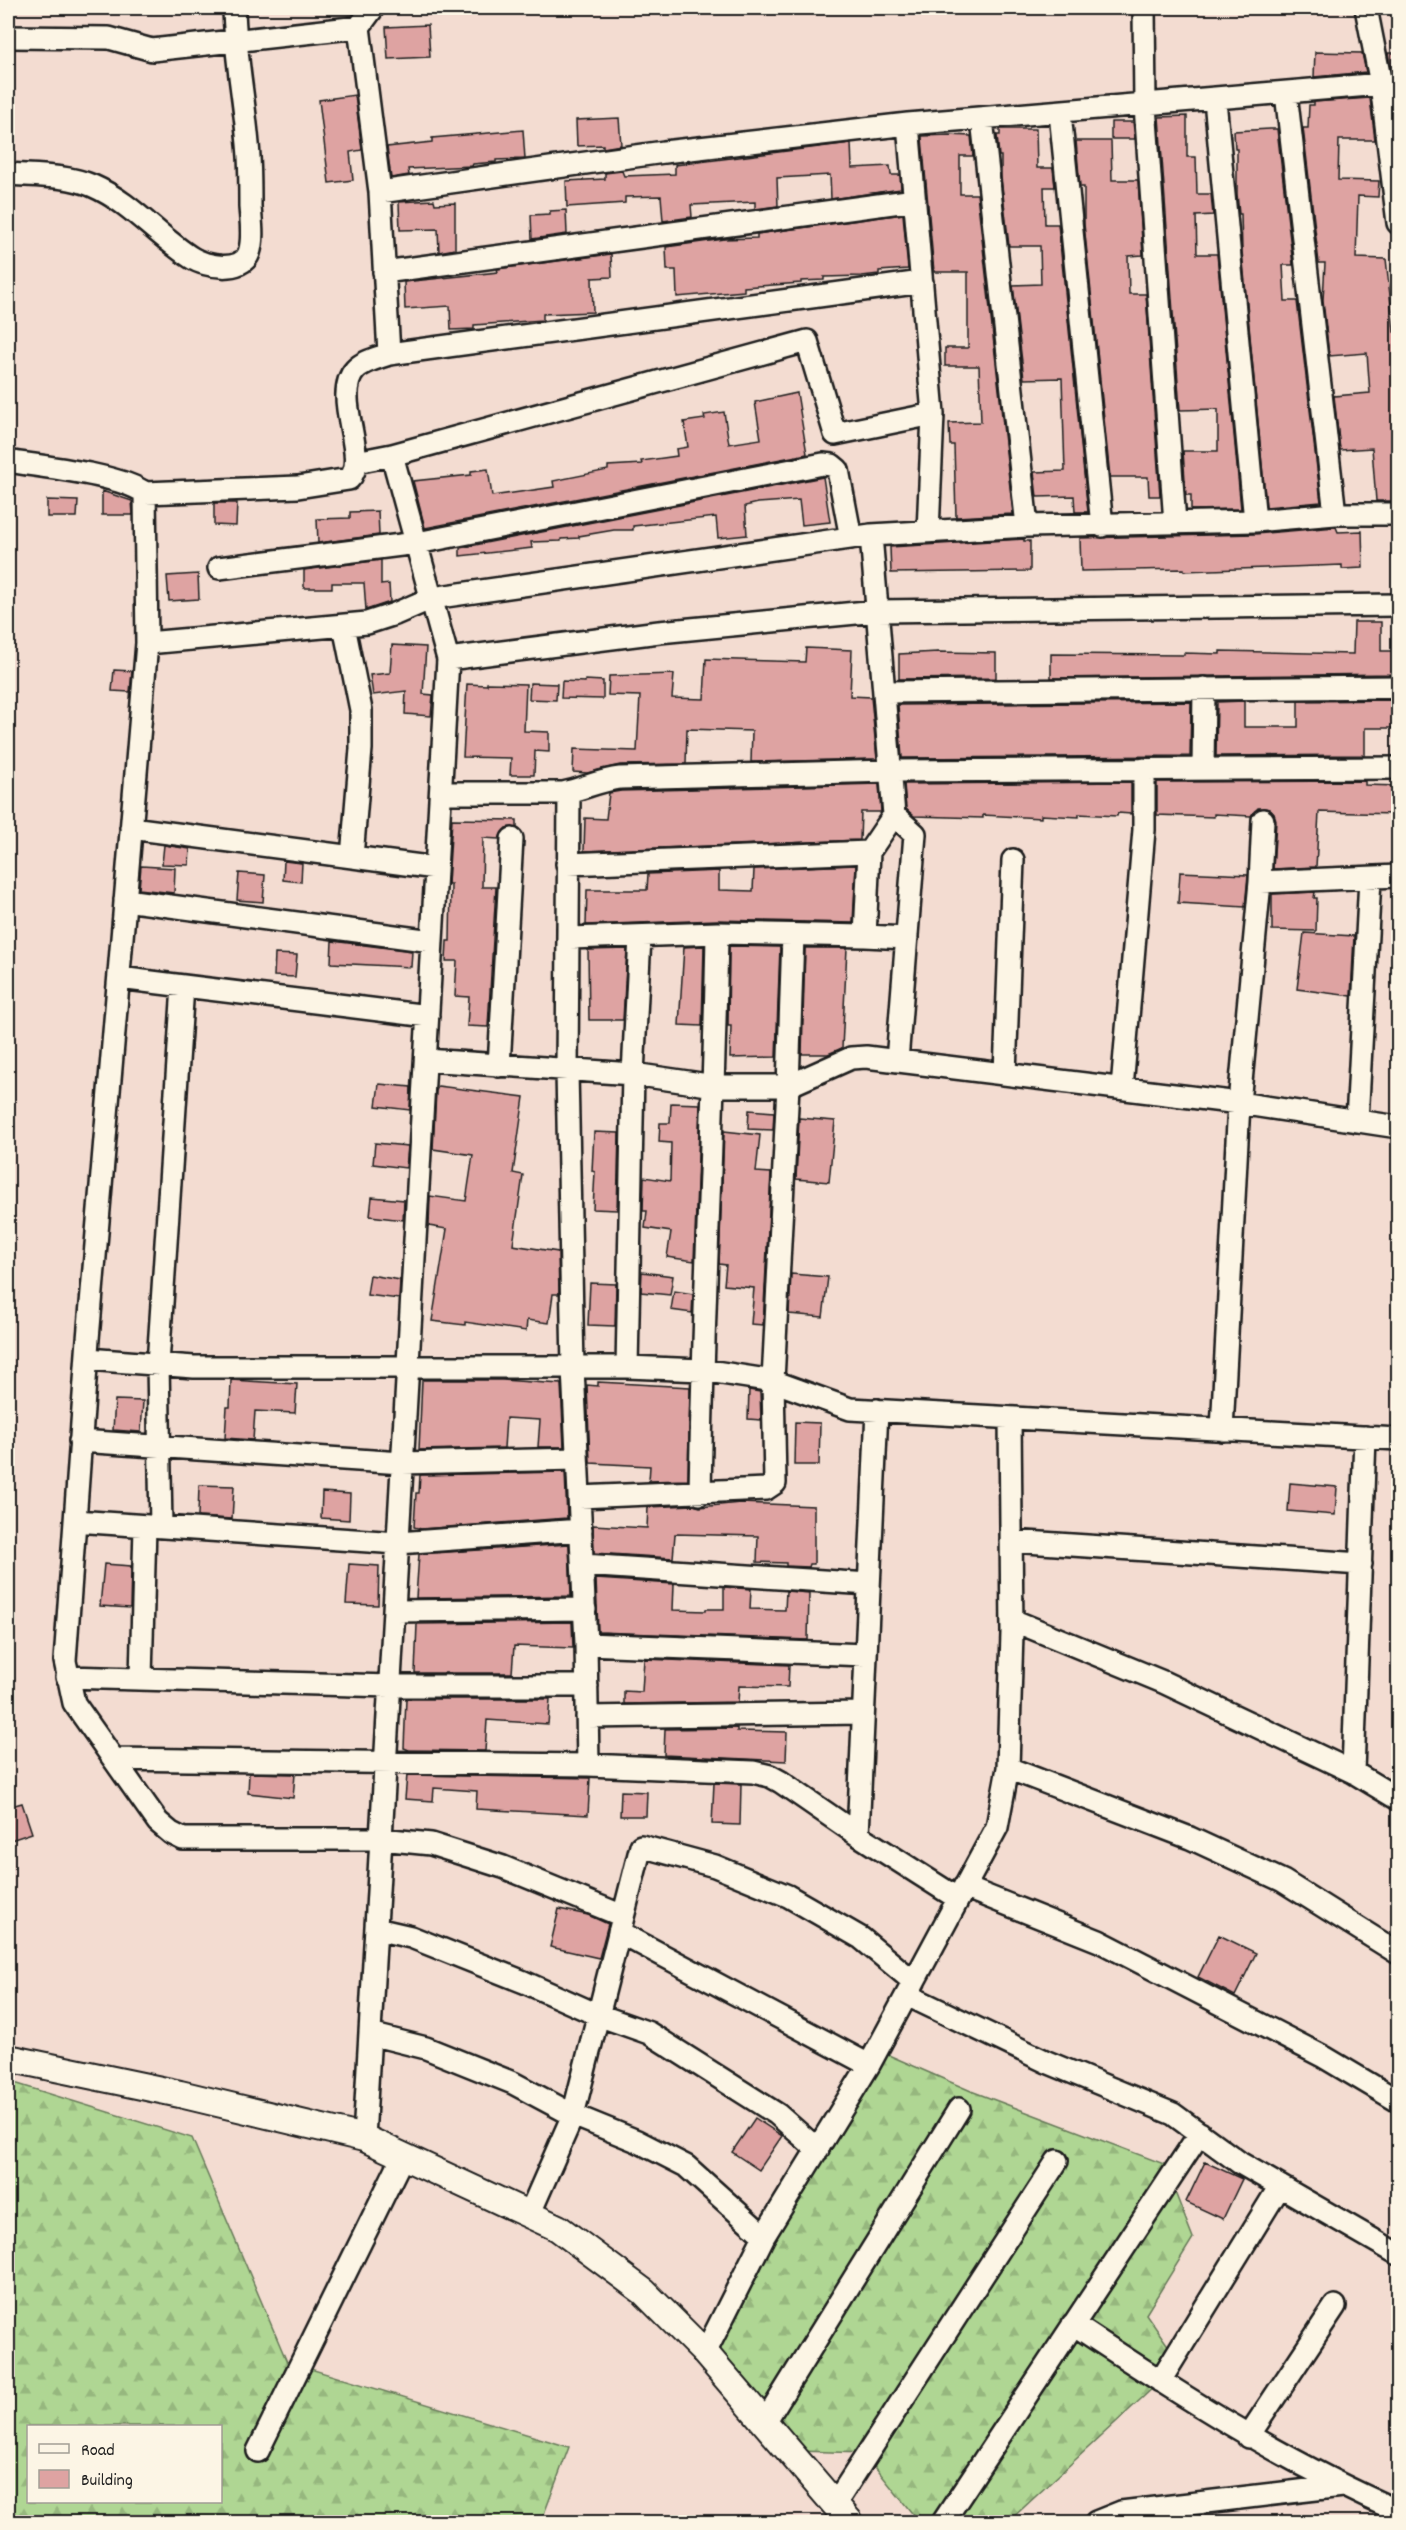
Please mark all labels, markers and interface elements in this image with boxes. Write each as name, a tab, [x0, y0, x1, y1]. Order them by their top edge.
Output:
legend	[27, 2425, 222, 2503]
text: Road	[81, 2439, 115, 2464]
text: Building	[81, 2469, 133, 2494]

